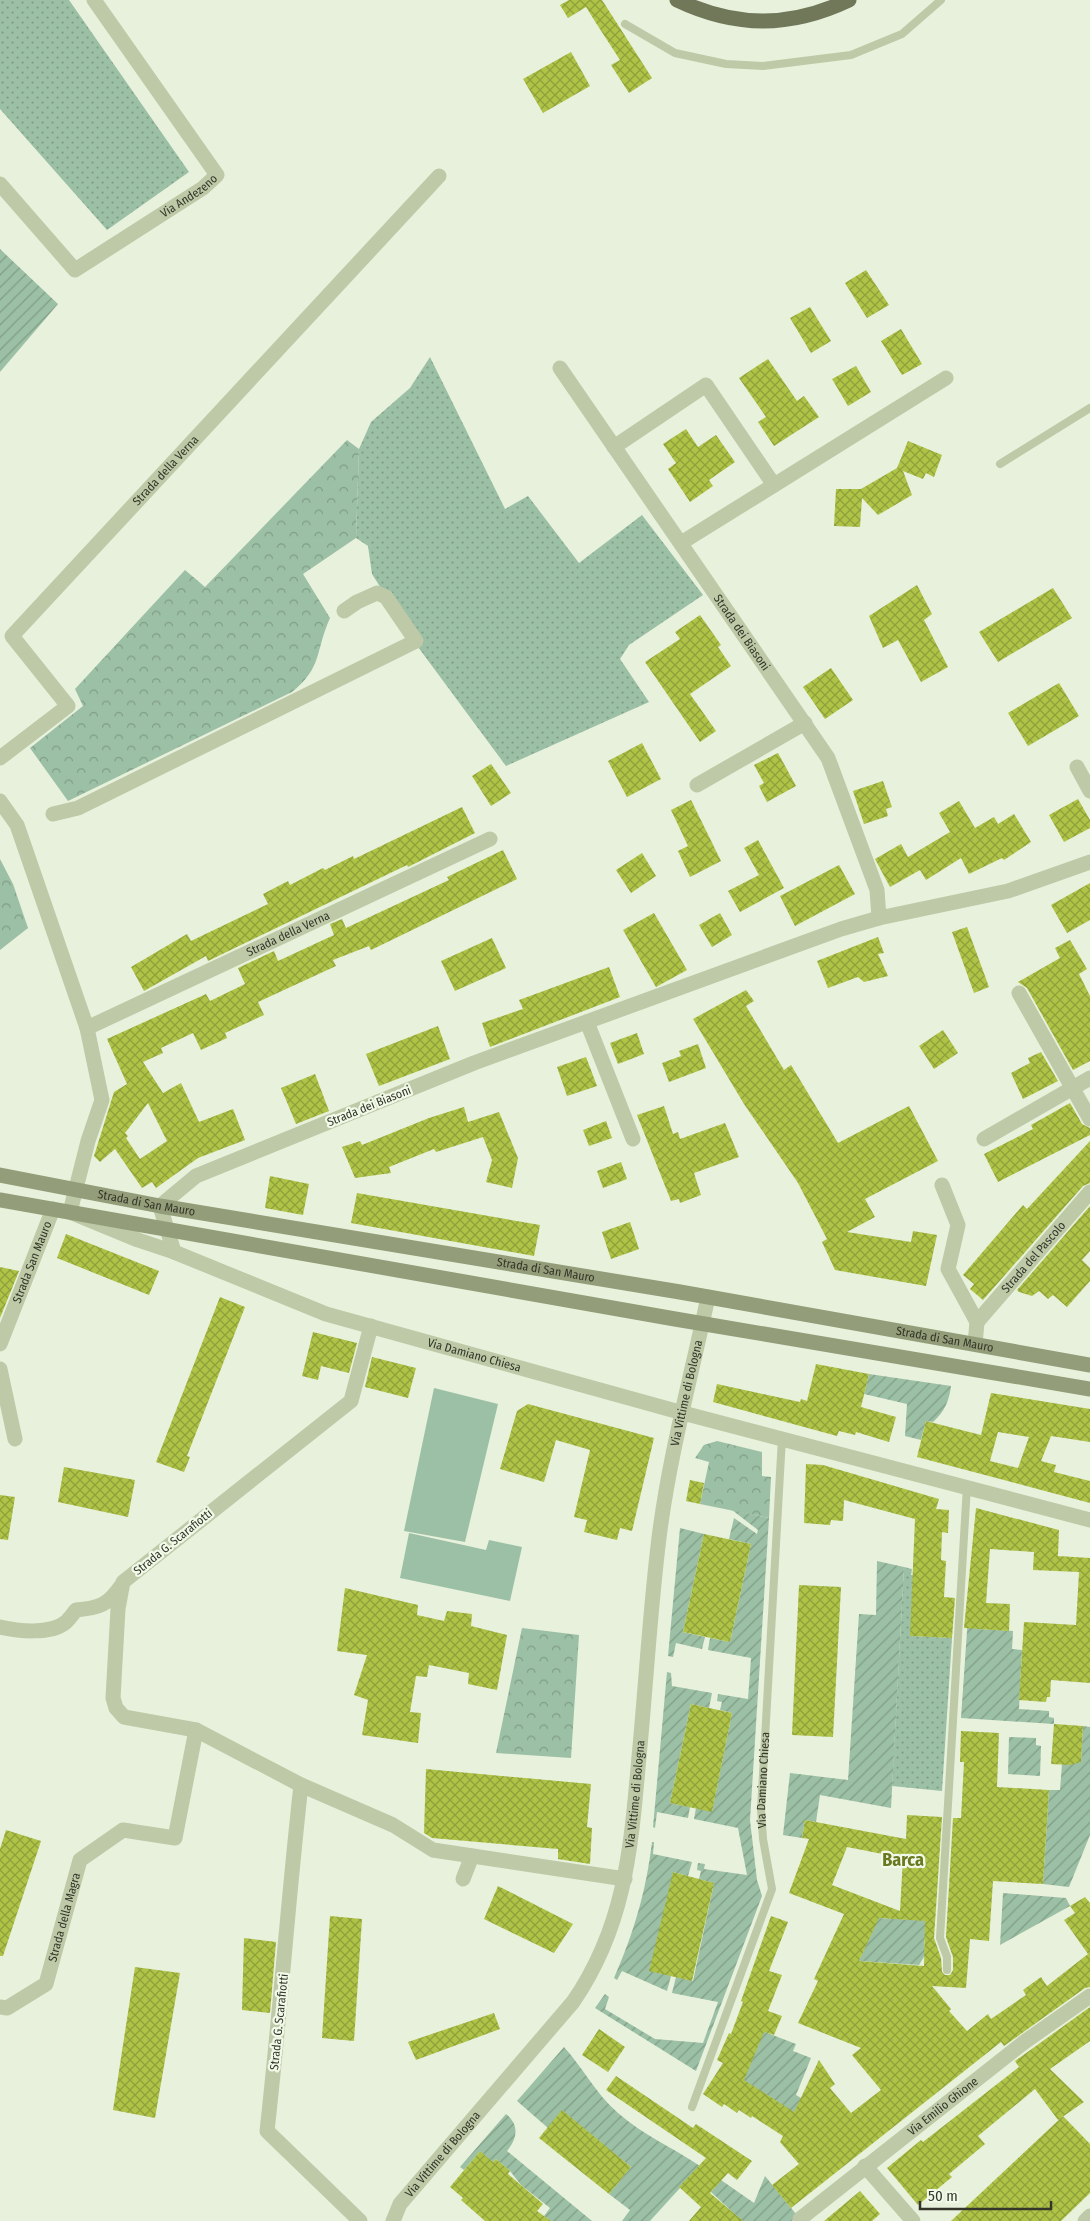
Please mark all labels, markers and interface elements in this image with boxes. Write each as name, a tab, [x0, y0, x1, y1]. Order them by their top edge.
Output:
street label: Via Andezeno	[158, 171, 220, 220]
street label: Strada della Verna	[130, 433, 202, 508]
street label: Strada dei Biasoni	[711, 592, 773, 673]
street label: Strada della Verna	[244, 908, 332, 959]
street label: Strada dei Biasoni	[325, 1083, 413, 1129]
street label: Strada di San Mauro	[96, 1187, 196, 1219]
street label: Strada del Pascolo	[998, 1218, 1068, 1296]
street label: Strada San Mauro	[10, 1219, 55, 1305]
street label: Strada di San Mauro	[496, 1255, 596, 1285]
street label: Strada di San Mauro	[895, 1324, 995, 1355]
street label: Via Damiano Chiesa	[426, 1335, 523, 1375]
street label: Via Vittime di Bologna	[668, 1338, 705, 1447]
street label: Strada G. Scarafiotti	[131, 1506, 215, 1578]
street label: Via Damiano Chiesa	[754, 1731, 772, 1829]
street label: Via Vittime di Bologna	[622, 1740, 648, 1849]
district label: Barca	[882, 1849, 924, 1871]
street label: Strada della Magra	[45, 1871, 83, 1963]
street label: Strada G. Scarafiotti	[267, 1973, 291, 2071]
street label: Via Emilio Ghione	[905, 2074, 981, 2138]
street label: Via Vittime di Bologna	[402, 2108, 483, 2200]
scale bar	[920, 2178, 1051, 2210]
text: 50 m	[928, 2187, 958, 2205]

